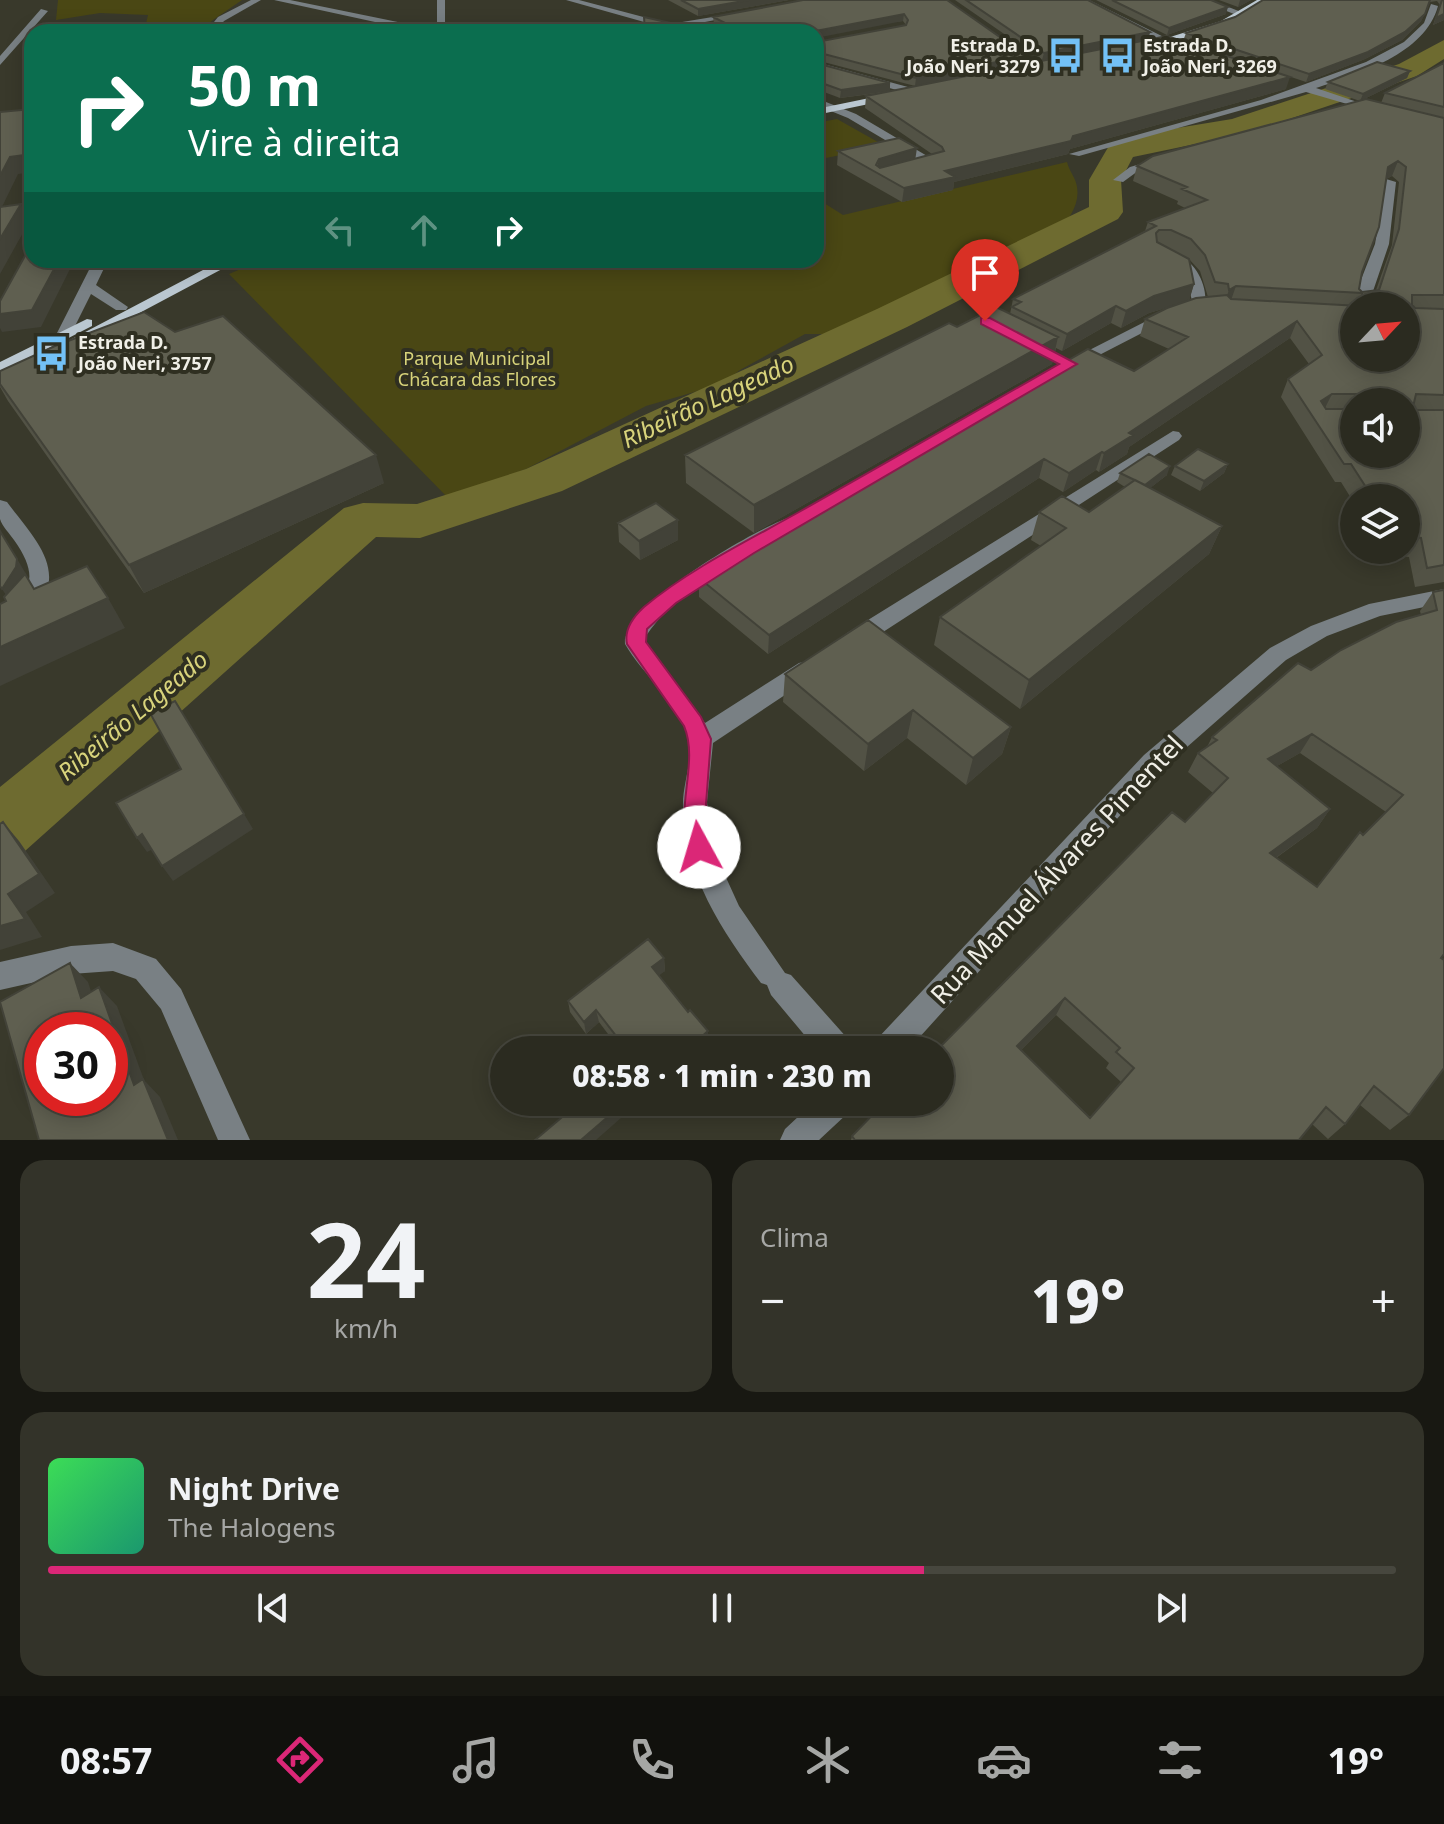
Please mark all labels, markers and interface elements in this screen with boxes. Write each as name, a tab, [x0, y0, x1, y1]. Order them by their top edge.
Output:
place label: Estrada D. João Neri, 3279	[904, 33, 1040, 78]
place label: Estrada D. João Neri, 3269	[1141, 33, 1277, 78]
bus stop icon: Estrada D. João Neri, 3279	[1047, 37, 1085, 75]
bus stop icon: Estrada D. João Neri, 3269	[1098, 37, 1136, 75]
text: 50 m	[188, 46, 321, 122]
icon: right	[56, 56, 160, 160]
text: Vire à direita	[188, 118, 401, 167]
icon: left	[318, 208, 362, 252]
icon: ahead	[402, 208, 446, 252]
icon: right	[486, 208, 530, 252]
pin	[951, 239, 1019, 321]
icon: arrive	[963, 251, 1007, 295]
north arrow	[1340, 292, 1420, 372]
map controls	[1340, 292, 1420, 564]
place label: Estrada D. João Neri, 3757	[76, 330, 212, 375]
bus stop icon: Estrada D. João Neri, 3757	[33, 334, 71, 372]
park label: Parque Municipal Chácara das Flores	[398, 346, 556, 391]
water label: Ribeirão Lageado	[616, 346, 799, 455]
button: sound	[1340, 388, 1420, 468]
button: layers	[1340, 484, 1420, 564]
water label: Ribeirão Lageado	[50, 642, 214, 787]
street label: Rua Manuel Álvares Pimentel	[922, 727, 1191, 1012]
position arrow	[657, 805, 741, 889]
speed limit sign: 30	[24, 1012, 128, 1116]
text: 08:58 · 1 min · 230 m	[572, 1055, 872, 1096]
text: 24	[307, 1187, 425, 1328]
text: Clima	[760, 1219, 829, 1255]
text: 19°	[1031, 1259, 1125, 1341]
text: −	[760, 1270, 785, 1330]
text: +	[1371, 1270, 1396, 1330]
text: km/h	[334, 1310, 398, 1346]
text: Night Drive	[168, 1468, 340, 1509]
text: The Halogens	[168, 1509, 335, 1545]
icon: previous	[251, 1586, 295, 1630]
icon: pause	[700, 1586, 744, 1630]
icon: next	[1149, 1586, 1193, 1630]
icon: directions	[272, 1732, 328, 1788]
icon: music	[448, 1732, 504, 1788]
icon: phone	[624, 1732, 680, 1788]
icon: climate	[800, 1732, 856, 1788]
icon: car	[976, 1732, 1032, 1788]
icon: filters	[1152, 1732, 1208, 1788]
text: 08:57	[60, 1736, 152, 1785]
text: 19°	[1328, 1736, 1384, 1785]

